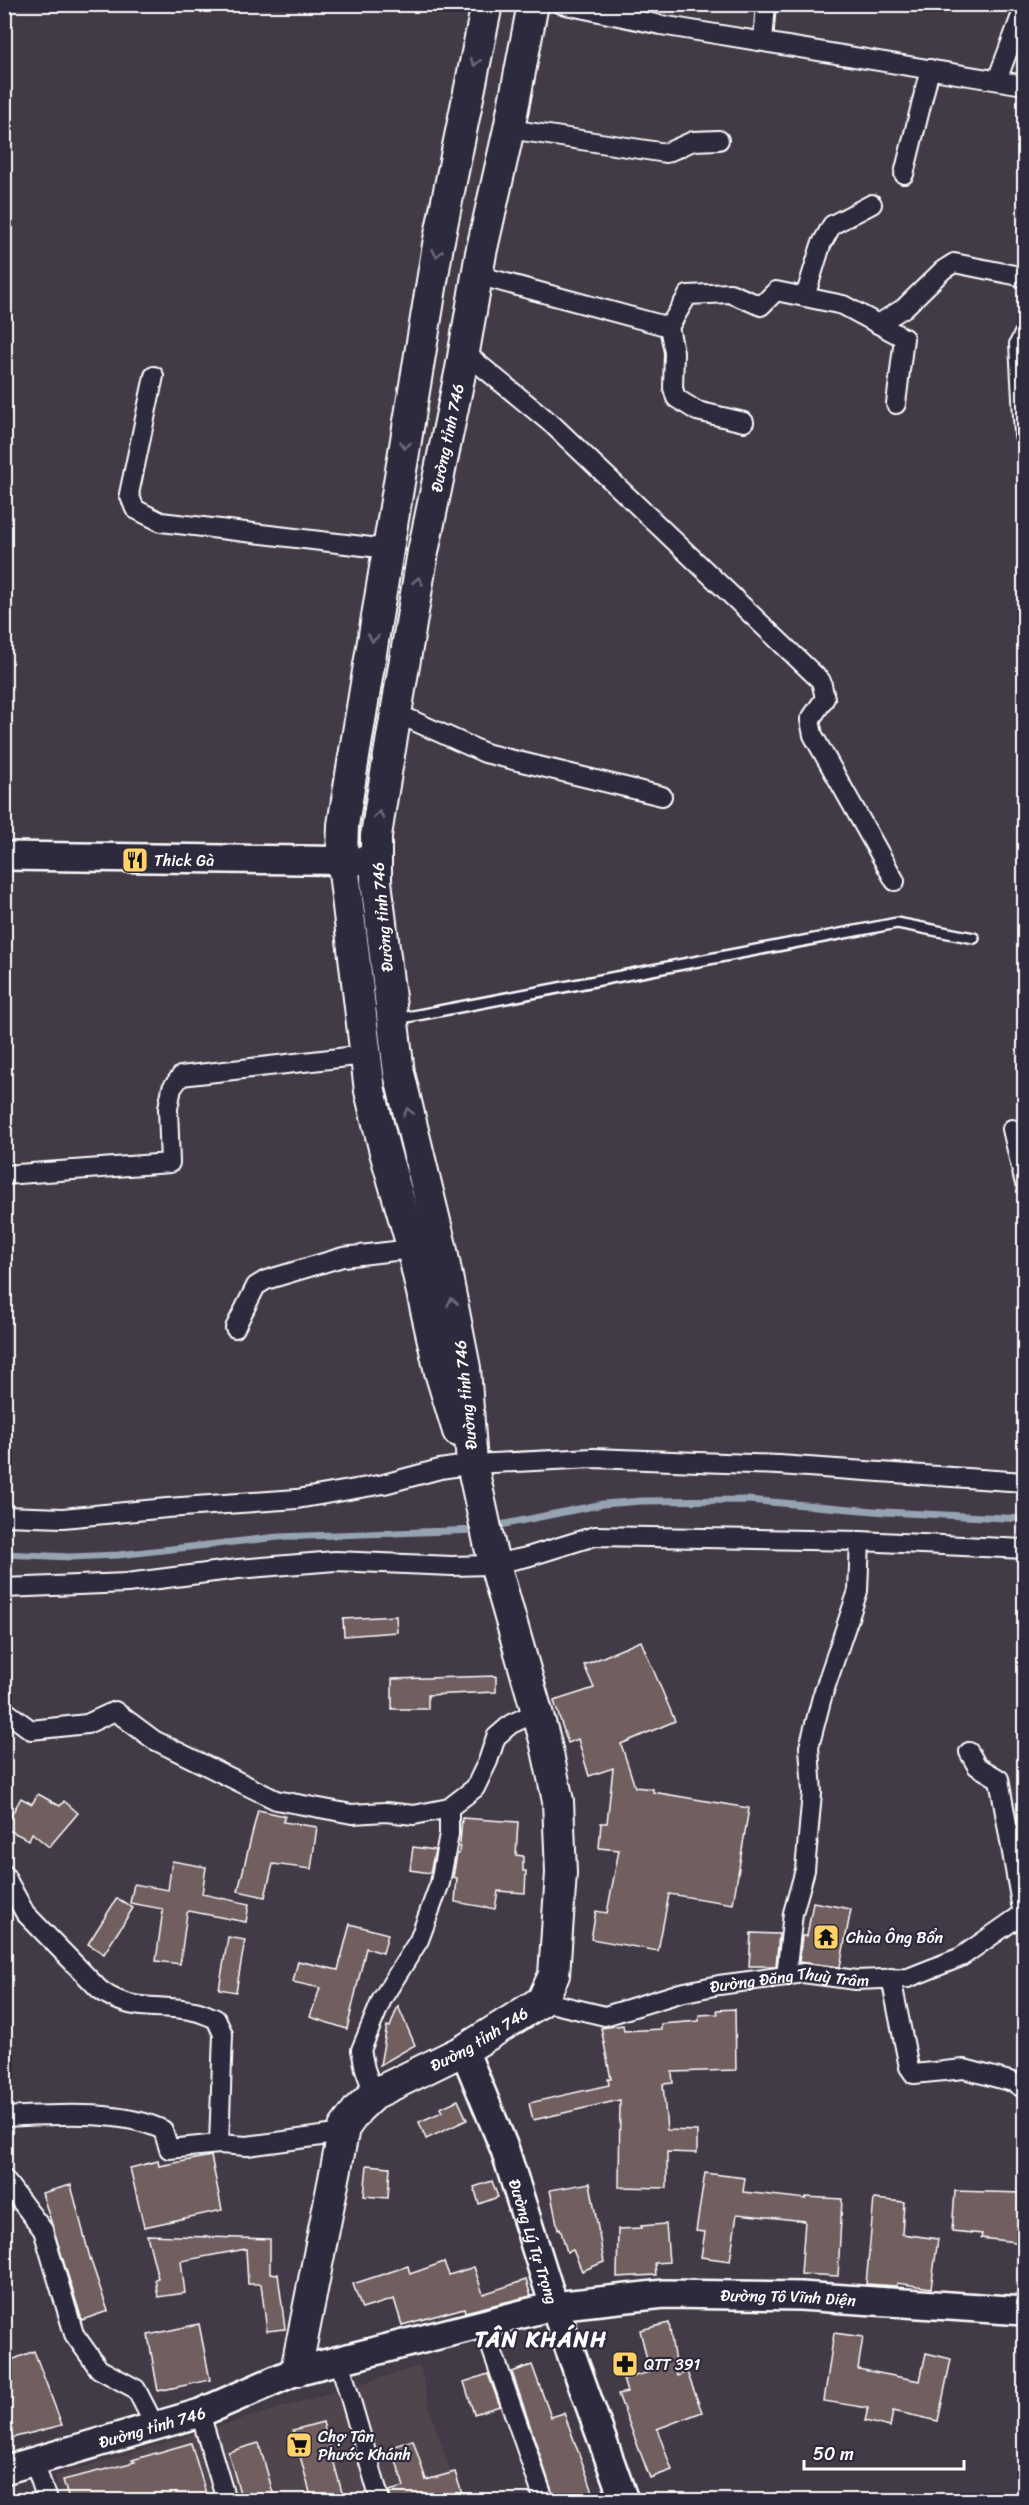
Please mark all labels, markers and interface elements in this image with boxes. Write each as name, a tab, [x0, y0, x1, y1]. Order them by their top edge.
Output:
one-way arrow	[469, 57, 482, 67]
one-way arrow	[431, 248, 444, 258]
street label: Đường tỉnh 746	[422, 381, 473, 495]
one-way arrow	[400, 441, 412, 450]
one-way arrow	[412, 576, 424, 586]
one-way arrow	[368, 633, 380, 642]
one-way arrow	[373, 810, 385, 819]
restaurant icon: Thick Gà	[120, 845, 150, 875]
place label: Thick Gà	[154, 846, 214, 875]
street label: Đường tỉnh 746	[363, 861, 402, 973]
one-way arrow	[402, 1107, 415, 1117]
one-way arrow	[446, 1297, 459, 1307]
street label: Đường tỉnh 746	[445, 1339, 486, 1451]
temple icon: Chùa Ông Bổn	[811, 1922, 841, 1952]
place label: Chùa Ông Bổn	[846, 1923, 944, 1952]
street label: Đường Đặng Thuỳ Trâm	[707, 1958, 870, 2002]
street label: Đường tỉnh 746	[425, 1999, 534, 2080]
street label: Đường Lý Tự Trọng	[500, 2175, 567, 2308]
street label: Đường Tô Vĩnh Diện	[720, 2281, 857, 2315]
district label: TÂN KHÁNH	[475, 2320, 607, 2359]
pharmacy icon: QTT 391	[610, 2349, 640, 2379]
place label: QTT 391	[644, 2350, 701, 2379]
street label: Đường tỉnh 746	[95, 2398, 211, 2457]
place label: Chợ Tân Phước Khánh	[318, 2422, 411, 2469]
supermarket icon: Chợ Tân Phước Khánh	[284, 2430, 314, 2460]
scale bar	[804, 2433, 964, 2471]
text: 50 m	[813, 2438, 854, 2470]

